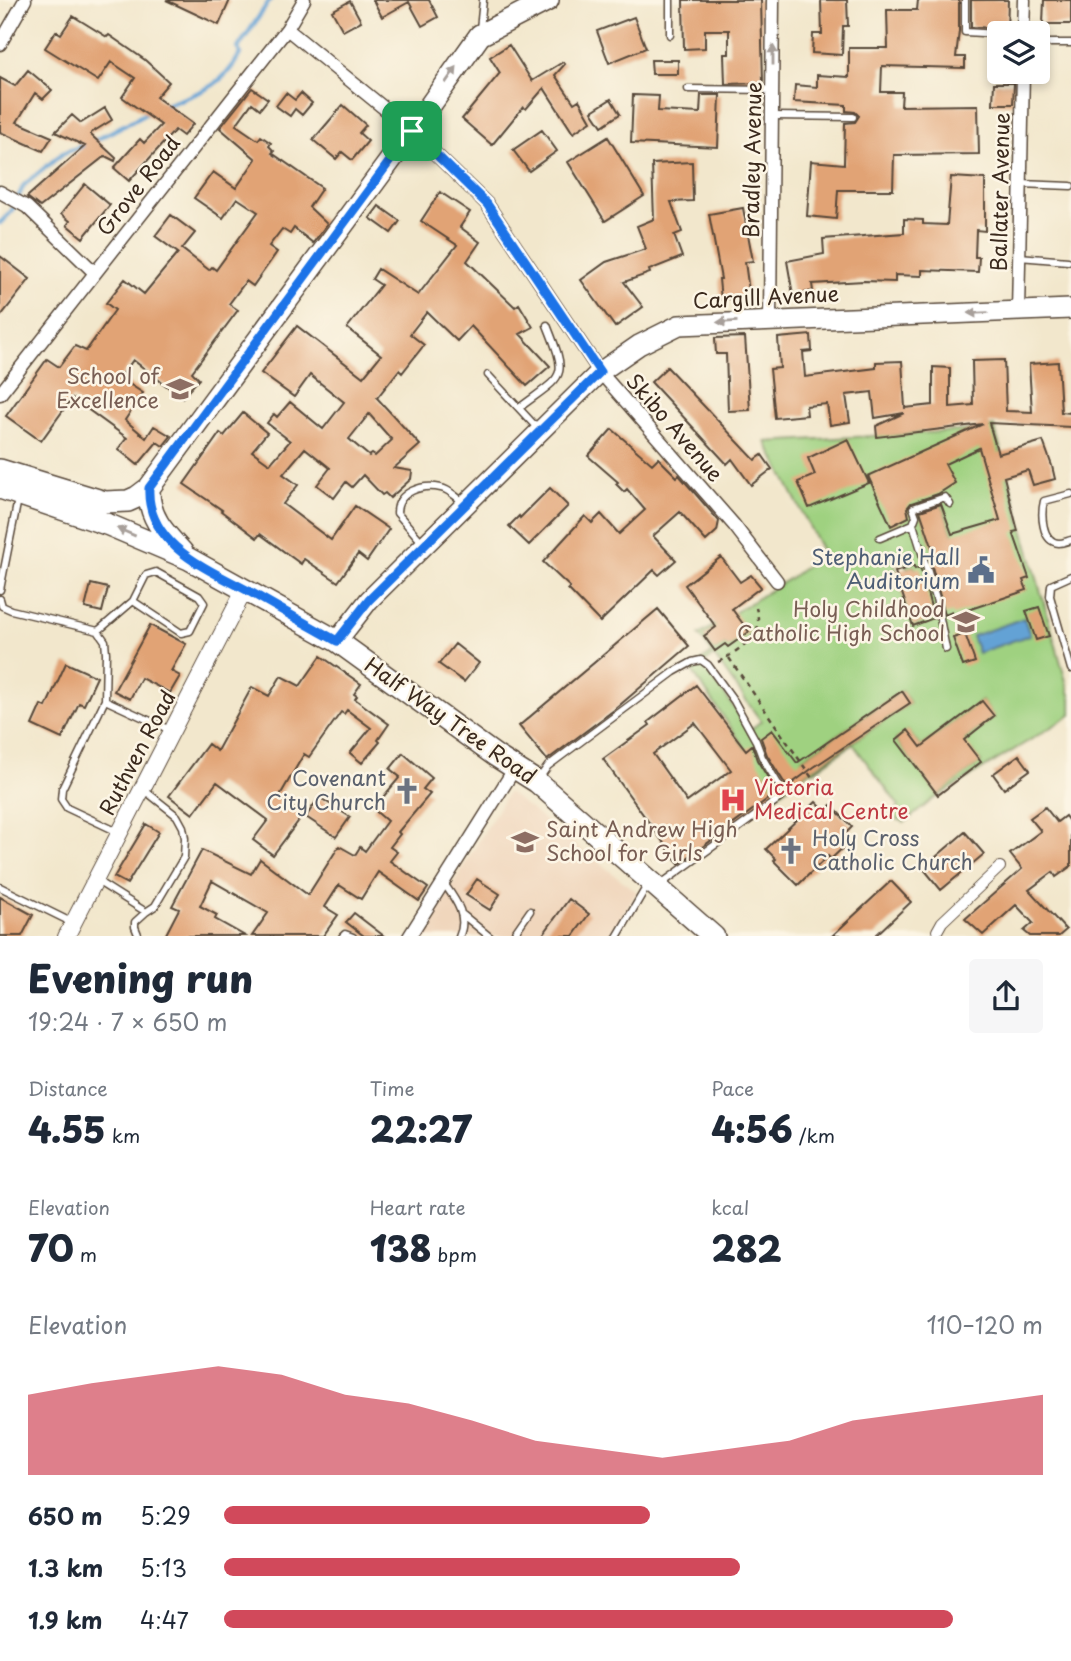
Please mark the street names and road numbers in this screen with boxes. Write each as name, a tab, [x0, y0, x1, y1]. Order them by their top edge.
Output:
street label: Bradley Avenue	[734, 81, 768, 238]
street label: Ballater Avenue	[982, 112, 1016, 272]
street label: Grove Road	[88, 128, 187, 242]
street label: Cargill Avenue	[692, 276, 840, 316]
street label: Skibo Avenue	[619, 365, 732, 488]
street label: Half Way Tree Road	[359, 648, 544, 791]
street label: Ruthven Road	[90, 684, 183, 820]

